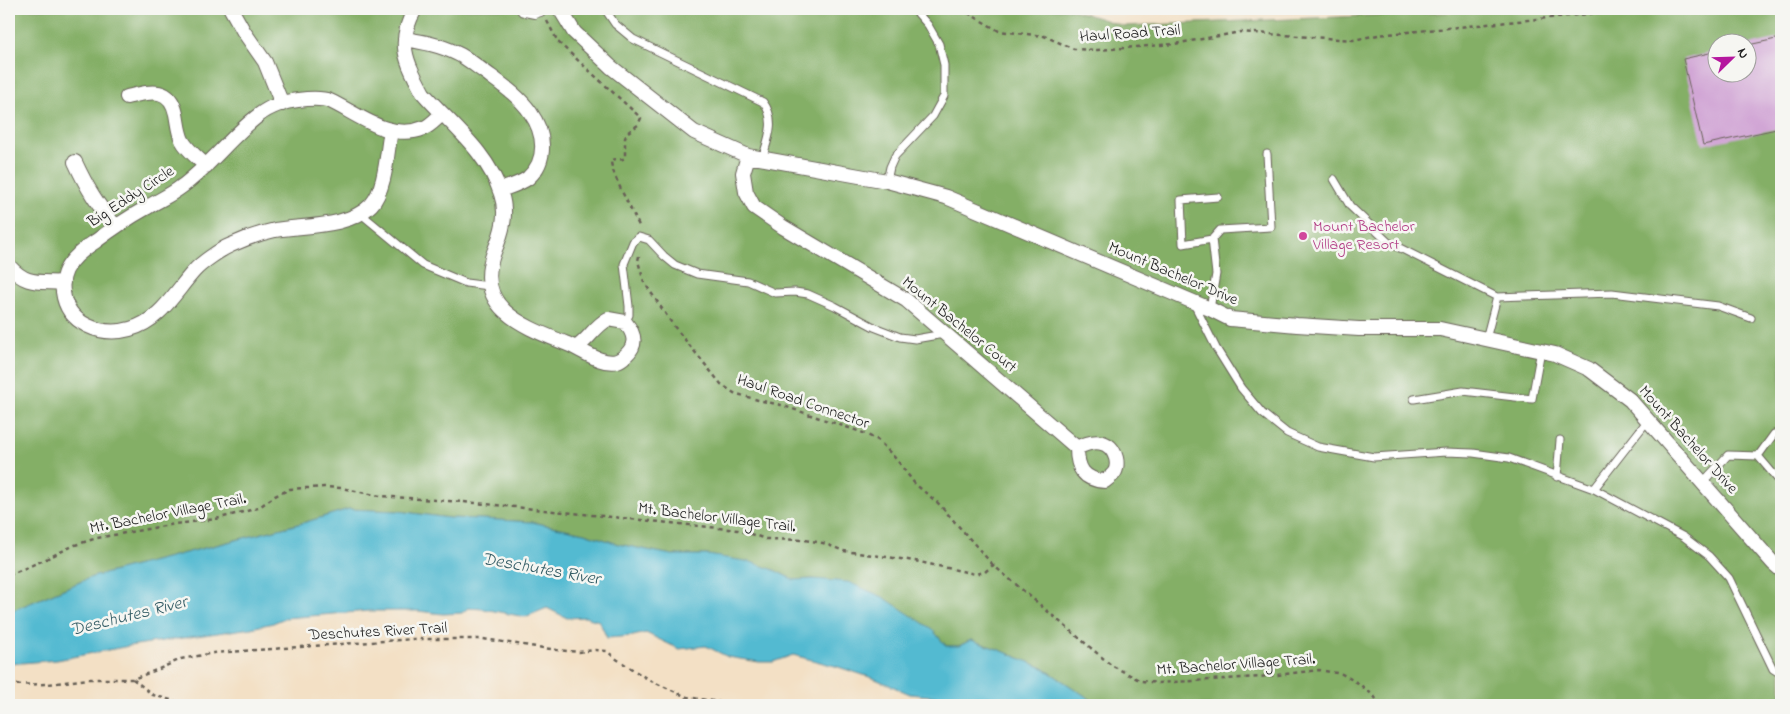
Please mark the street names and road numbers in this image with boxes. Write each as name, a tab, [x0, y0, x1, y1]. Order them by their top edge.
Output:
street label: Haul Road Trail	[1079, 18, 1181, 49]
street label: Big Eddy Circle	[82, 160, 180, 235]
street label: Mount Bachelor Drive	[1104, 236, 1242, 313]
street label: Mount Bachelor Court	[896, 271, 1022, 379]
street label: Haul Road Connector	[734, 368, 872, 436]
street label: Mount Bachelor Drive	[1633, 380, 1744, 500]
street label: Mt. Bachelor Village Trail.	[88, 487, 248, 541]
street label: Mt. Bachelor Village Trail.	[637, 496, 797, 540]
street label: Deschutes River Trail	[307, 616, 448, 648]
street label: Mt. Bachelor Village Trail.	[1156, 647, 1316, 683]

